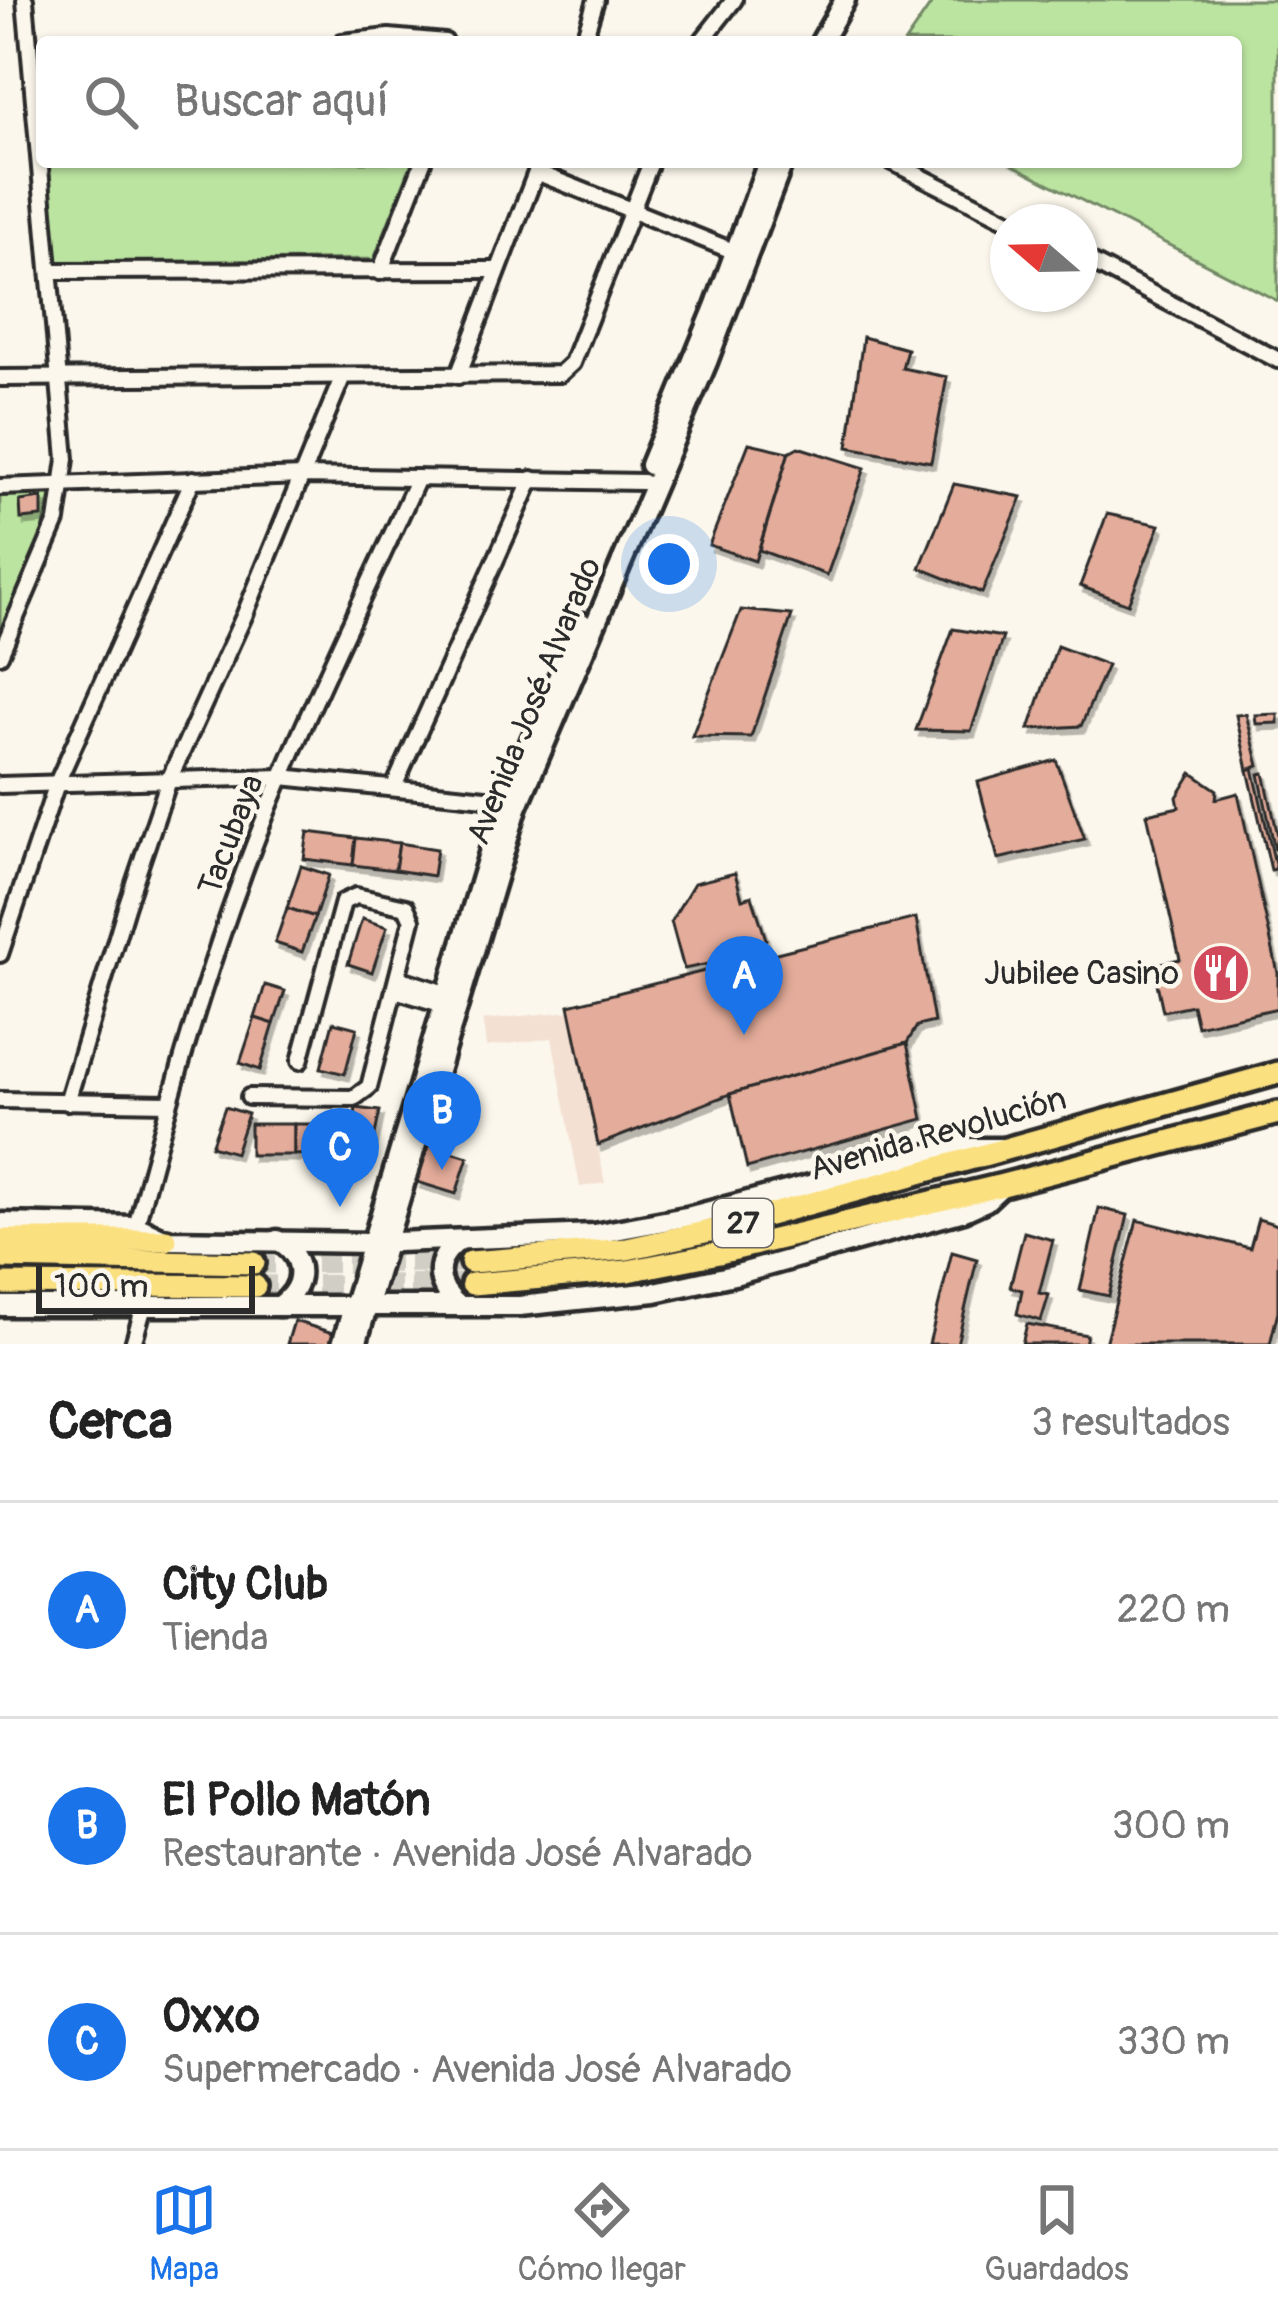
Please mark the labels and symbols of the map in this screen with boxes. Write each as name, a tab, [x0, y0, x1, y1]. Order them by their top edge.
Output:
north arrow	[990, 204, 1098, 312]
your location	[639, 534, 699, 594]
street label: Avenida José Alvarado	[458, 551, 610, 851]
street label: Tacubaya	[189, 769, 273, 901]
pin: A	[705, 936, 783, 1035]
restaurant icon: Jubilee Casino	[1190, 942, 1252, 1004]
place label: Jubilee Casino	[984, 953, 1179, 994]
pin: B	[403, 1071, 481, 1170]
street label: Avenida Revolución	[805, 1078, 1071, 1190]
pin: C	[301, 1108, 379, 1207]
road number: 27	[713, 1199, 773, 1247]
scale bar	[36, 1260, 255, 1313]

